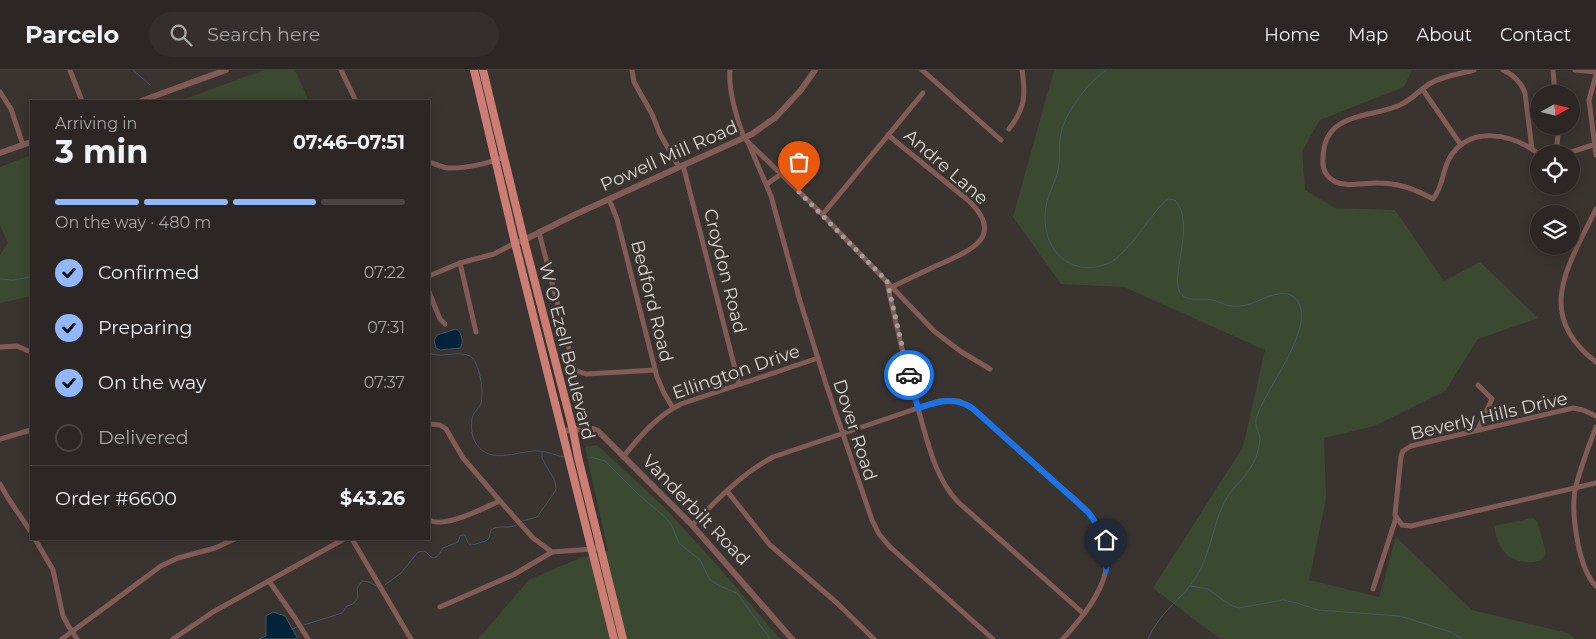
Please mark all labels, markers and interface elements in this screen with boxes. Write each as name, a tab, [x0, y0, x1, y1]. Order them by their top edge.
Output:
search box	[149, 12, 499, 57]
text: Parcelo	[25, 20, 119, 49]
icon: search	[167, 21, 195, 49]
text: Search here	[207, 23, 320, 46]
text: Home	[1264, 24, 1320, 46]
text: Map	[1348, 24, 1388, 46]
text: About	[1416, 24, 1472, 46]
text: Contact	[1500, 24, 1571, 46]
north arrow	[1530, 85, 1580, 135]
map controls	[1530, 85, 1580, 255]
text: Arriving in	[55, 114, 137, 133]
street label: Powell Mill Road	[597, 116, 741, 196]
street label: Andre Lane	[899, 125, 993, 210]
text: 07:46–07:51	[293, 131, 405, 154]
text: 3 min	[55, 132, 148, 171]
pin	[778, 141, 820, 192]
button: locate	[1530, 145, 1580, 195]
icon: bag	[785, 148, 813, 176]
button: layers	[1530, 205, 1580, 255]
street label: Croydon Road	[699, 206, 751, 336]
text: On the way · 480 m	[55, 213, 211, 232]
street label: Bedford Road	[626, 238, 678, 364]
icon: check	[55, 259, 83, 287]
street label: W O Ezell Boulevard	[534, 260, 600, 442]
text: Confirmed	[98, 261, 199, 284]
text: 07:22	[364, 263, 405, 282]
icon: check	[55, 314, 83, 342]
text: Preparing	[98, 316, 193, 339]
text: 07:31	[367, 318, 405, 337]
street label: Ellington Drive	[669, 340, 803, 404]
courier	[884, 350, 934, 400]
icon: car	[895, 361, 923, 389]
icon: check	[55, 369, 83, 397]
text: On the way	[98, 371, 206, 394]
text: 07:37	[364, 373, 405, 392]
street label: Dover Road	[828, 377, 882, 483]
street label: Beverly Hills Drive	[1408, 387, 1570, 445]
text: Delivered	[98, 426, 189, 449]
street label: Vanderbilt Road	[638, 450, 754, 570]
text: Order #6600	[55, 487, 177, 510]
text: $43.26	[340, 487, 405, 510]
pin	[1085, 519, 1127, 570]
icon: home	[1092, 526, 1120, 554]

